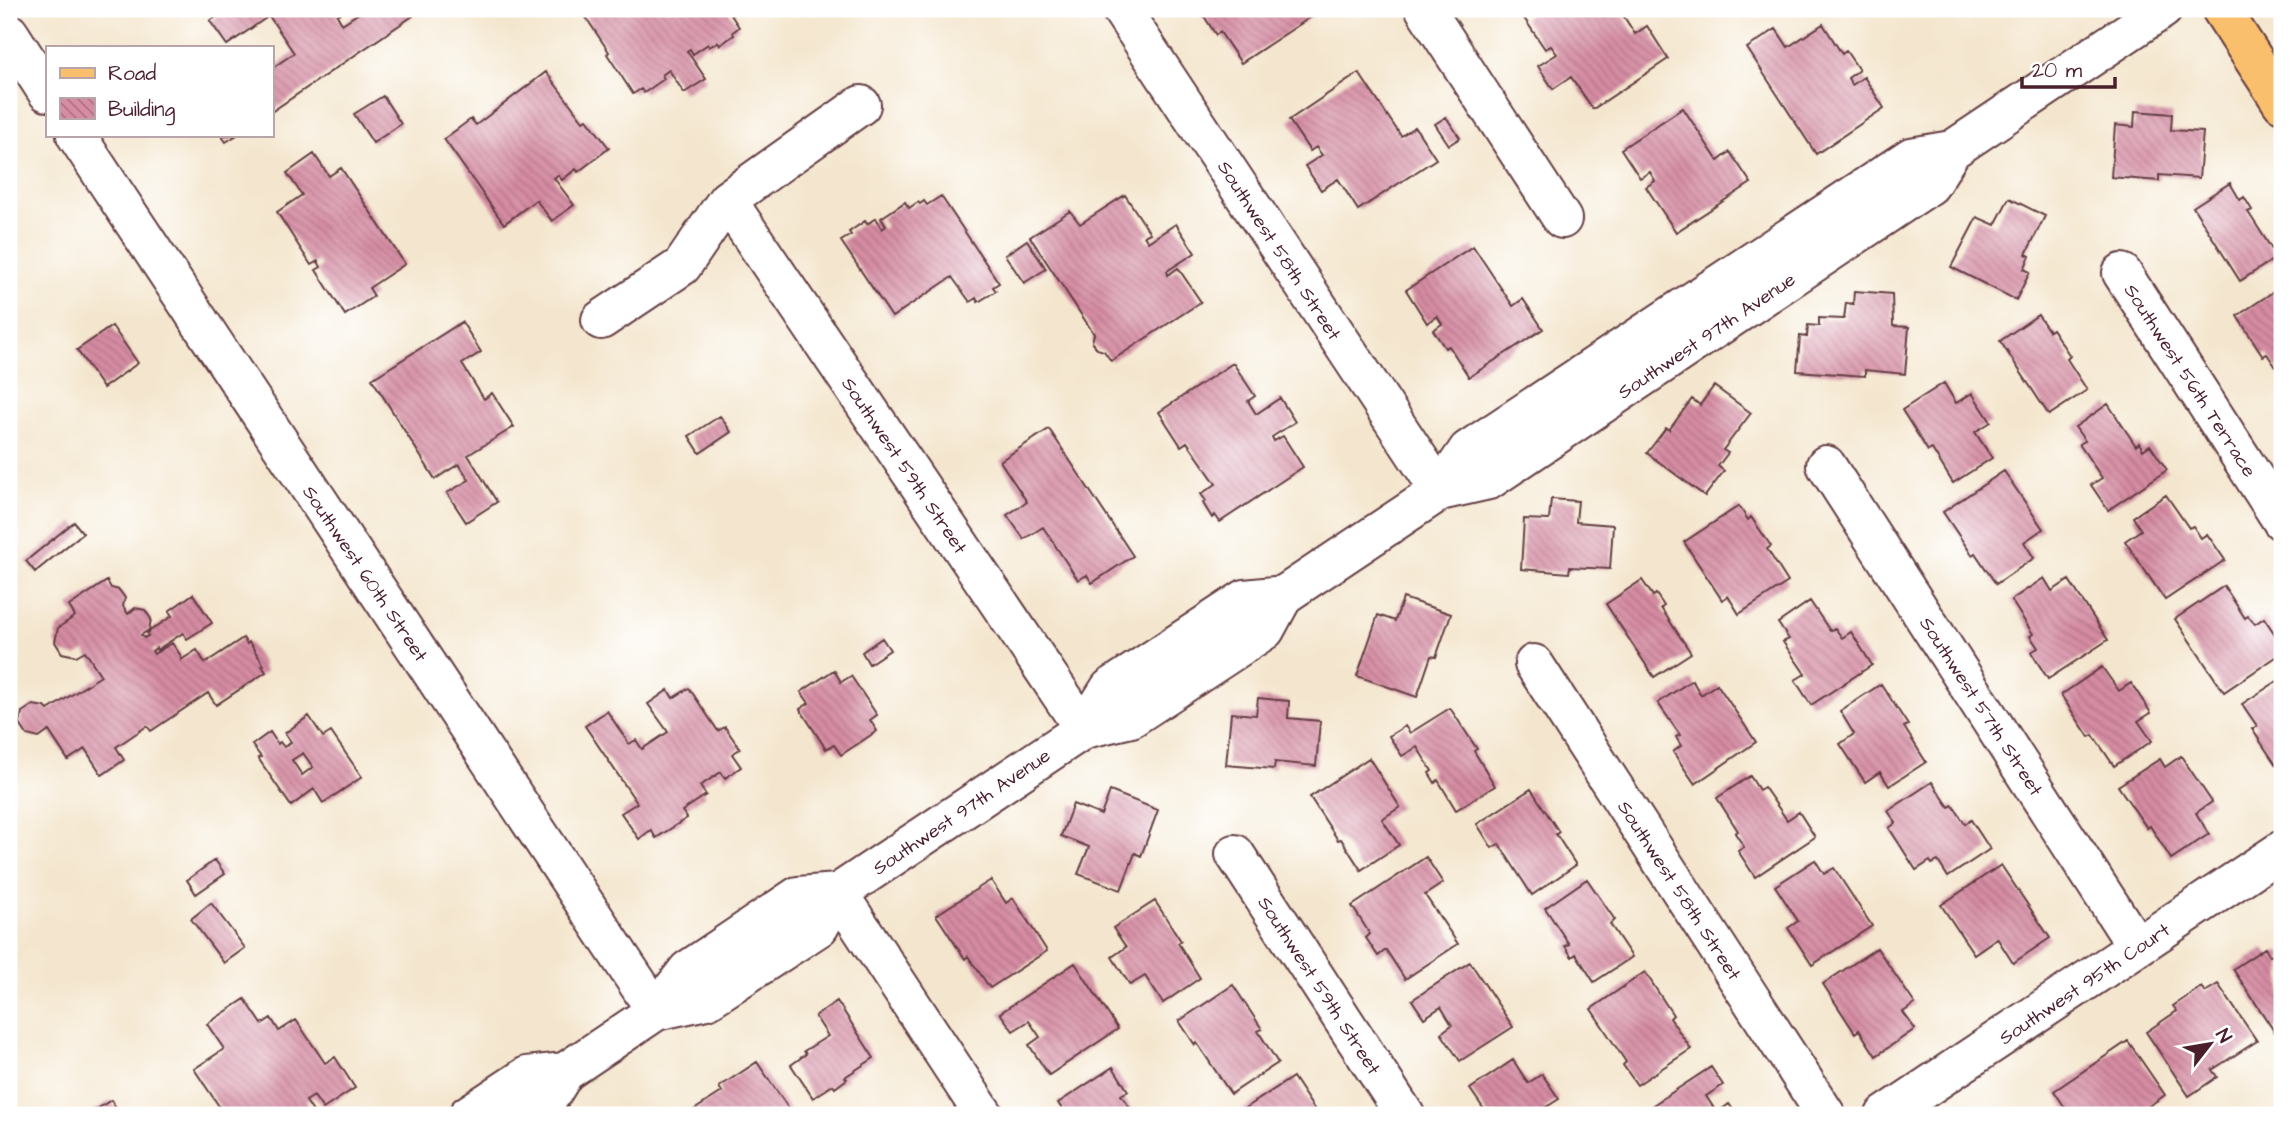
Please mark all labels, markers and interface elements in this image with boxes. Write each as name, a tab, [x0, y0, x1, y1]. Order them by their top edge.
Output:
legend	[46, 46, 273, 136]
scale bar	[2022, 46, 2114, 90]
text: 20 m	[2032, 56, 2083, 85]
text: Road	[108, 59, 156, 88]
text: Building	[108, 95, 176, 126]
street label: Southwest 58th Street	[1210, 156, 1347, 346]
street label: Southwest 97th Avenue	[1613, 267, 1801, 406]
street label: Southwest 56th Terrace	[2117, 279, 2262, 483]
street label: Southwest 59th Street	[834, 372, 973, 560]
street label: Southwest 60th Street	[296, 480, 434, 668]
street label: Southwest 57th Street	[1913, 612, 2049, 802]
street label: Southwest 97th Avenue	[868, 743, 1056, 882]
street label: Southwest 58th Street	[1610, 796, 1747, 986]
street label: Southwest 59th Street	[1251, 891, 1387, 1081]
street label: Southwest 95th Court	[1994, 917, 2176, 1052]
north arrow	[2176, 1009, 2246, 1078]
text: N	[2209, 1024, 2238, 1048]

